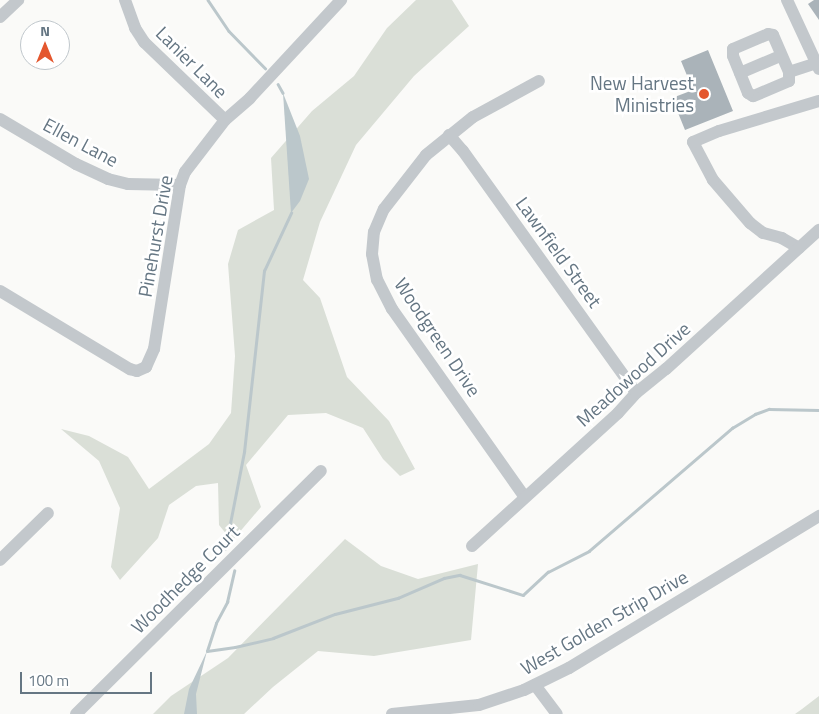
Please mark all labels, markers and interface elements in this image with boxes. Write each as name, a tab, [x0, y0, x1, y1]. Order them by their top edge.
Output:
north arrow	[20, 20, 70, 70]
text: N	[40, 20, 50, 41]
street label: Lanier Lane	[152, 22, 232, 102]
place label: New Harvest Ministries	[590, 72, 694, 116]
marker: New Harvest Ministries	[698, 88, 710, 100]
street label: Ellen Lane	[40, 113, 122, 171]
street label: Pinehurst Drive	[133, 173, 177, 299]
street label: Lawnfield Street	[511, 192, 607, 312]
street label: Woodgreen Drive	[390, 273, 486, 401]
street label: Meadowood Drive	[571, 317, 695, 431]
street label: Woodhedge Court	[126, 520, 244, 638]
street label: West Golden Strip Drive	[516, 565, 692, 679]
scale bar	[22, 662, 155, 694]
text: 100 m	[28, 669, 69, 692]

